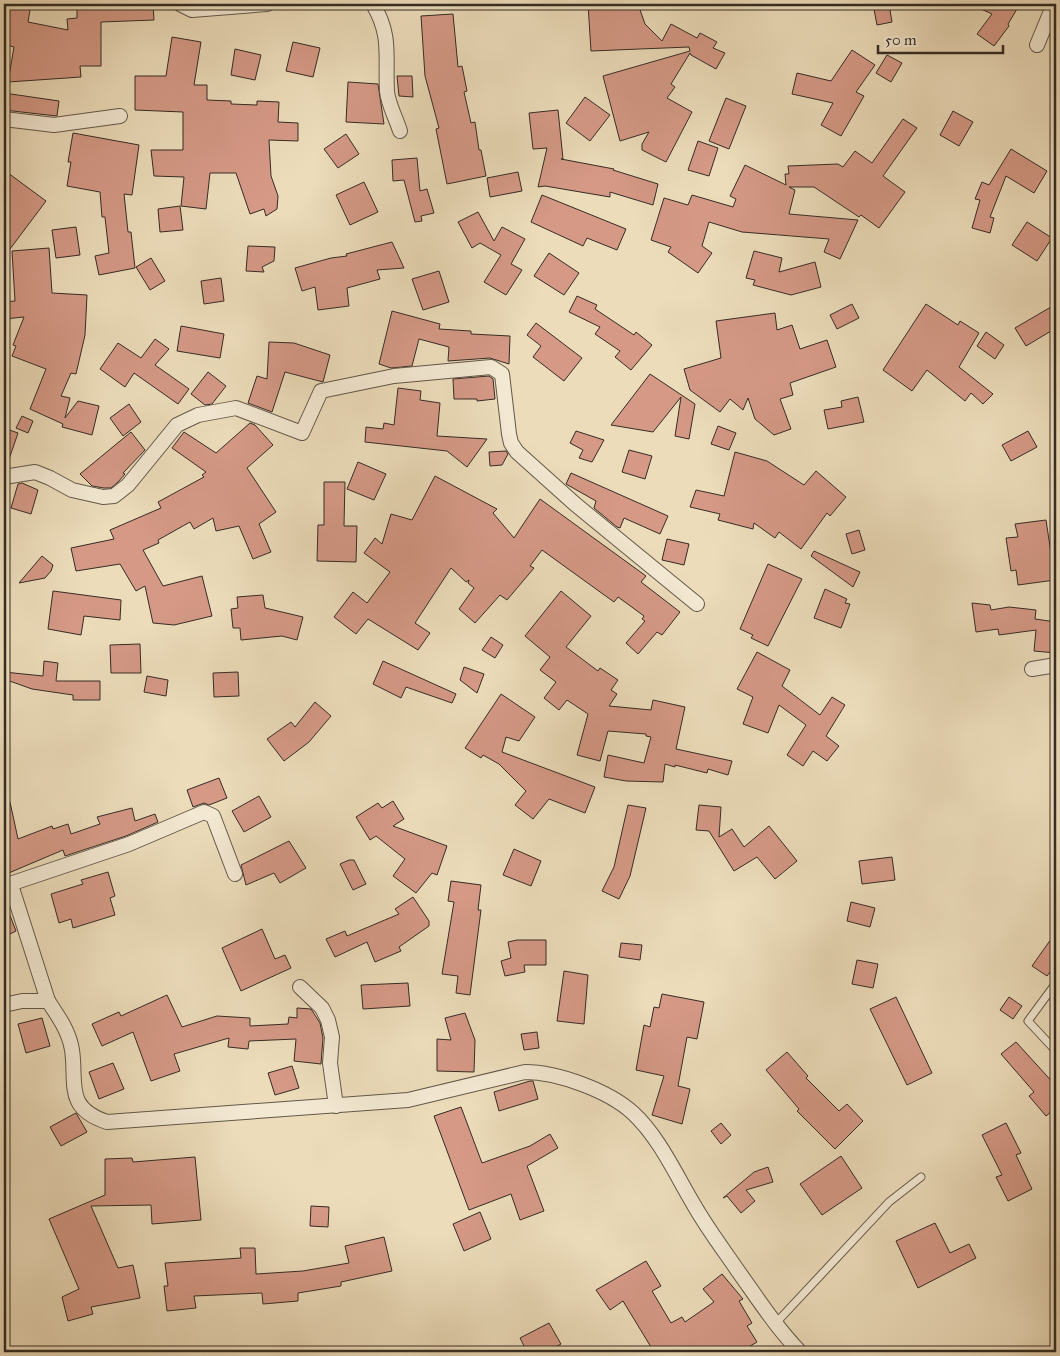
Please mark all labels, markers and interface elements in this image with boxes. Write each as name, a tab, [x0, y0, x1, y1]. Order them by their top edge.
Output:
scale bar	[878, 22, 1002, 54]
text: 50 m	[885, 31, 917, 49]

